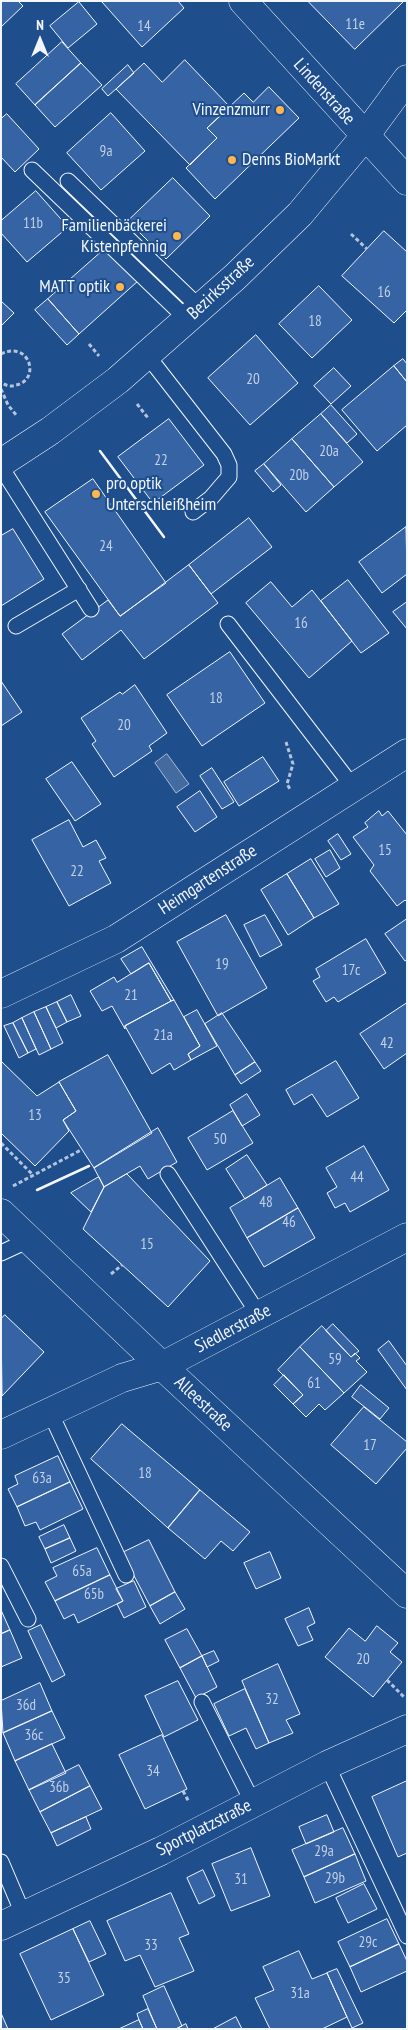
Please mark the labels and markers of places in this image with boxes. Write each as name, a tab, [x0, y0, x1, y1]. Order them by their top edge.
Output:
place label: Vinzenzmurr	[192, 99, 270, 121]
marker: Vinzenzmurr	[274, 104, 286, 116]
place label: Denns BioMarkt	[242, 149, 340, 171]
marker: Denns BioMarkt	[226, 154, 238, 166]
place label: Familienbäckerei Kistenpfennig	[61, 215, 167, 258]
marker: Familienbäckerei Kistenpfennig	[171, 230, 183, 242]
place label: MATT optik	[39, 276, 110, 298]
marker: MATT optik	[114, 281, 126, 293]
place label: pro optik Unterschleißheim	[106, 473, 216, 516]
marker: pro optik Unterschleißheim	[90, 488, 102, 500]

